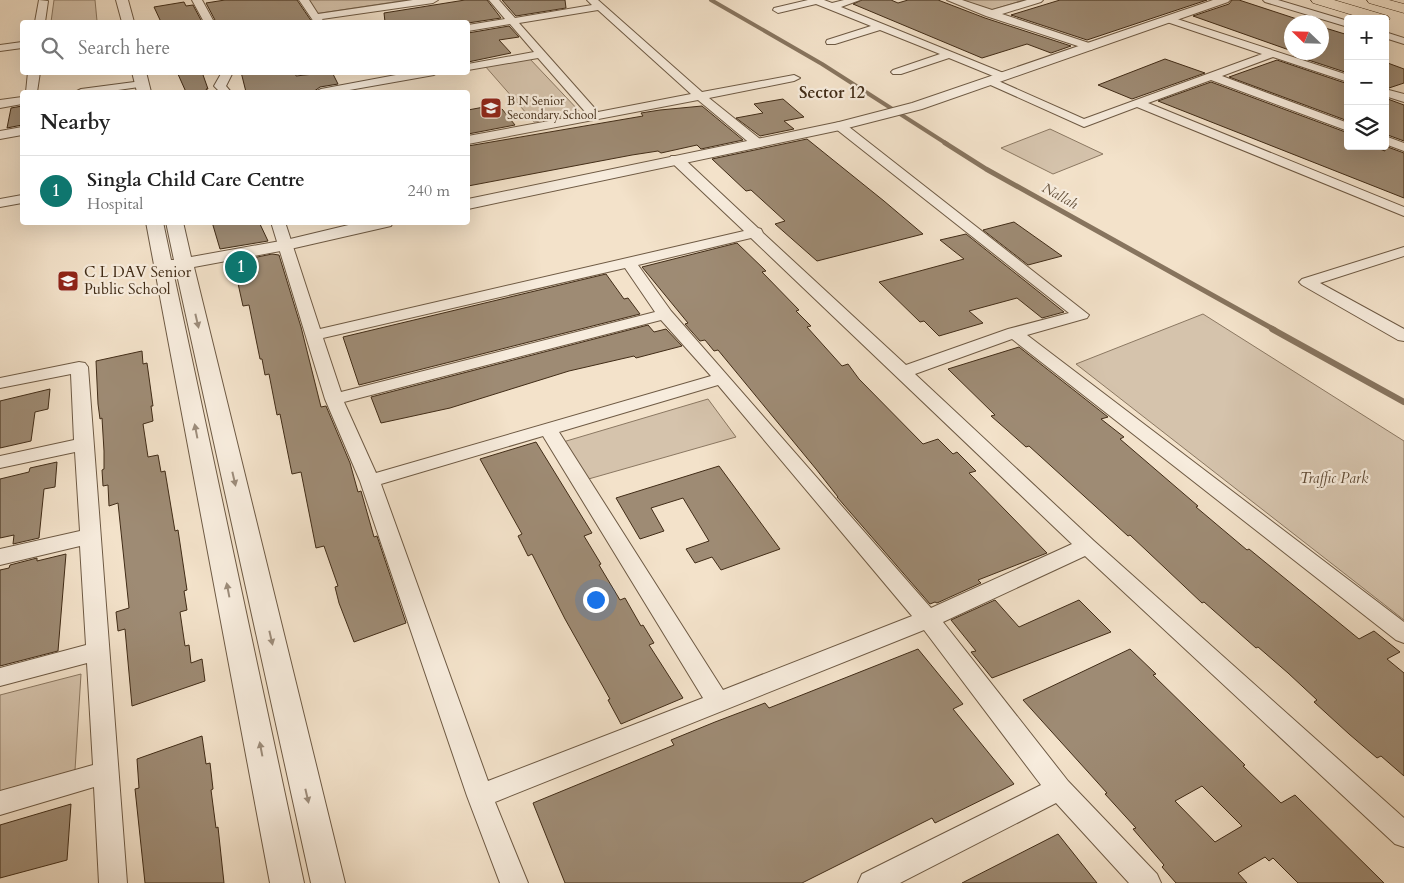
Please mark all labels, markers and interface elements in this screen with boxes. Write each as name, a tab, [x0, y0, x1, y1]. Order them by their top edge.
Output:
north arrow	[1284, 15, 1329, 60]
map controls	[1344, 15, 1389, 150]
button: +	[1344, 15, 1389, 60]
search box	[20, 20, 470, 75]
icon: search	[38, 34, 66, 62]
text: Search here	[78, 35, 170, 61]
button: −	[1344, 60, 1389, 105]
district label: Sector 12	[799, 82, 865, 104]
place label: B N Senior Secondary School	[507, 93, 597, 123]
school or university icon: B N Senior Secondary School	[479, 96, 503, 120]
button: layers	[1344, 105, 1389, 150]
text: Nearby	[40, 108, 111, 137]
text: Singla Child Care Centre	[87, 167, 305, 193]
water label: Nallah	[1039, 178, 1081, 214]
text: 1	[52, 180, 60, 202]
text: 240 m	[408, 180, 450, 202]
text: Hospital	[87, 193, 143, 215]
pin: 1	[225, 248, 257, 286]
place label: C L DAV Senior Public School	[84, 262, 192, 299]
school or university icon: C L DAV Senior Public School	[56, 269, 80, 293]
one-way arrow	[193, 314, 201, 329]
one-way arrow	[192, 423, 200, 438]
park label: Traffic Park	[1300, 468, 1369, 488]
one-way arrow	[230, 472, 238, 487]
one-way arrow	[224, 582, 232, 598]
your location	[583, 587, 609, 613]
one-way arrow	[267, 630, 275, 645]
one-way arrow	[256, 741, 264, 757]
one-way arrow	[303, 788, 311, 803]

